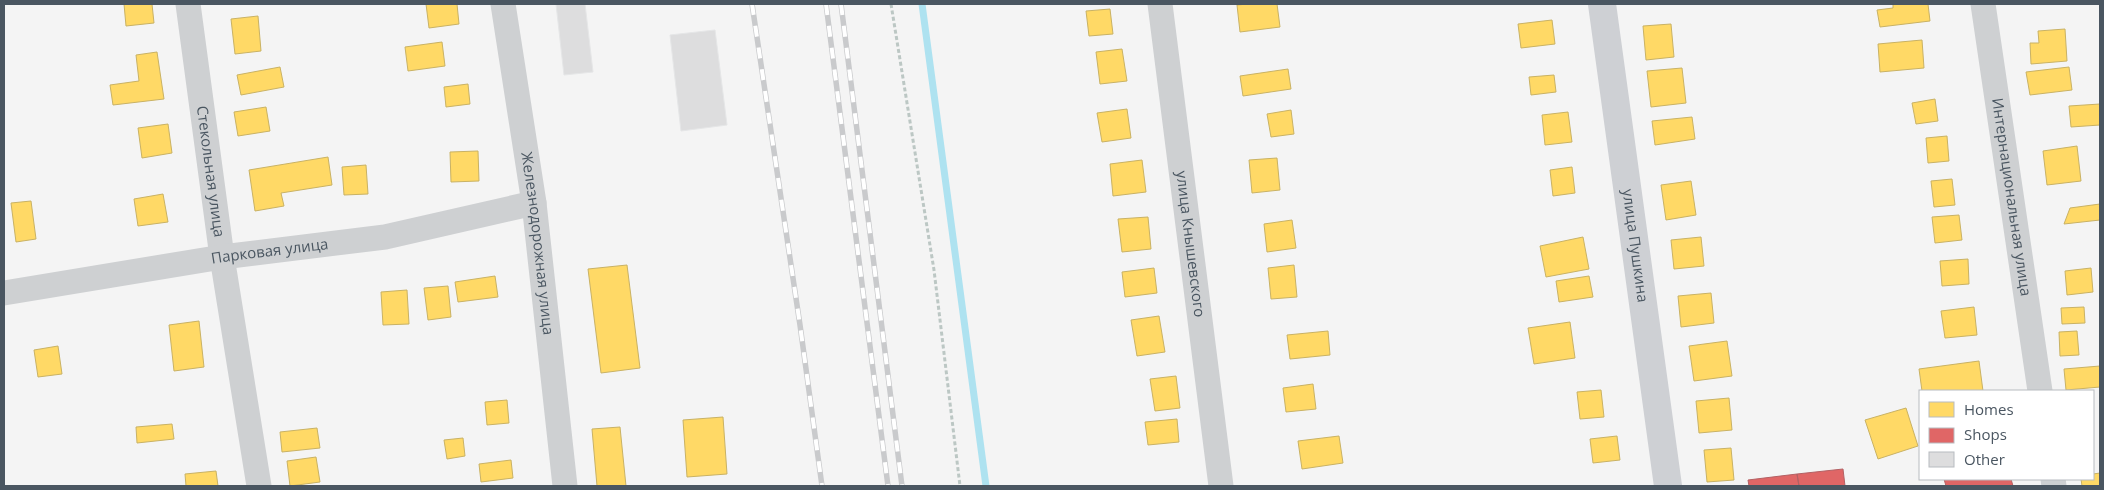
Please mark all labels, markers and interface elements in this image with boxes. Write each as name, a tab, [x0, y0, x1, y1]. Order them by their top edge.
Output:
street label: Интернациональная улица	[1988, 96, 2037, 297]
street label: Стекольная улица	[193, 104, 230, 238]
street label: Железнодорожная улица	[517, 150, 559, 336]
street label: улица Кнышевского	[1172, 170, 1211, 318]
street label: улица Пушкина	[1618, 188, 1654, 304]
street label: Парковая улица	[209, 233, 329, 268]
legend	[1919, 390, 2094, 480]
text: Homes	[1964, 399, 2014, 419]
text: Shops	[1964, 424, 2007, 444]
text: Other	[1964, 449, 2005, 469]

